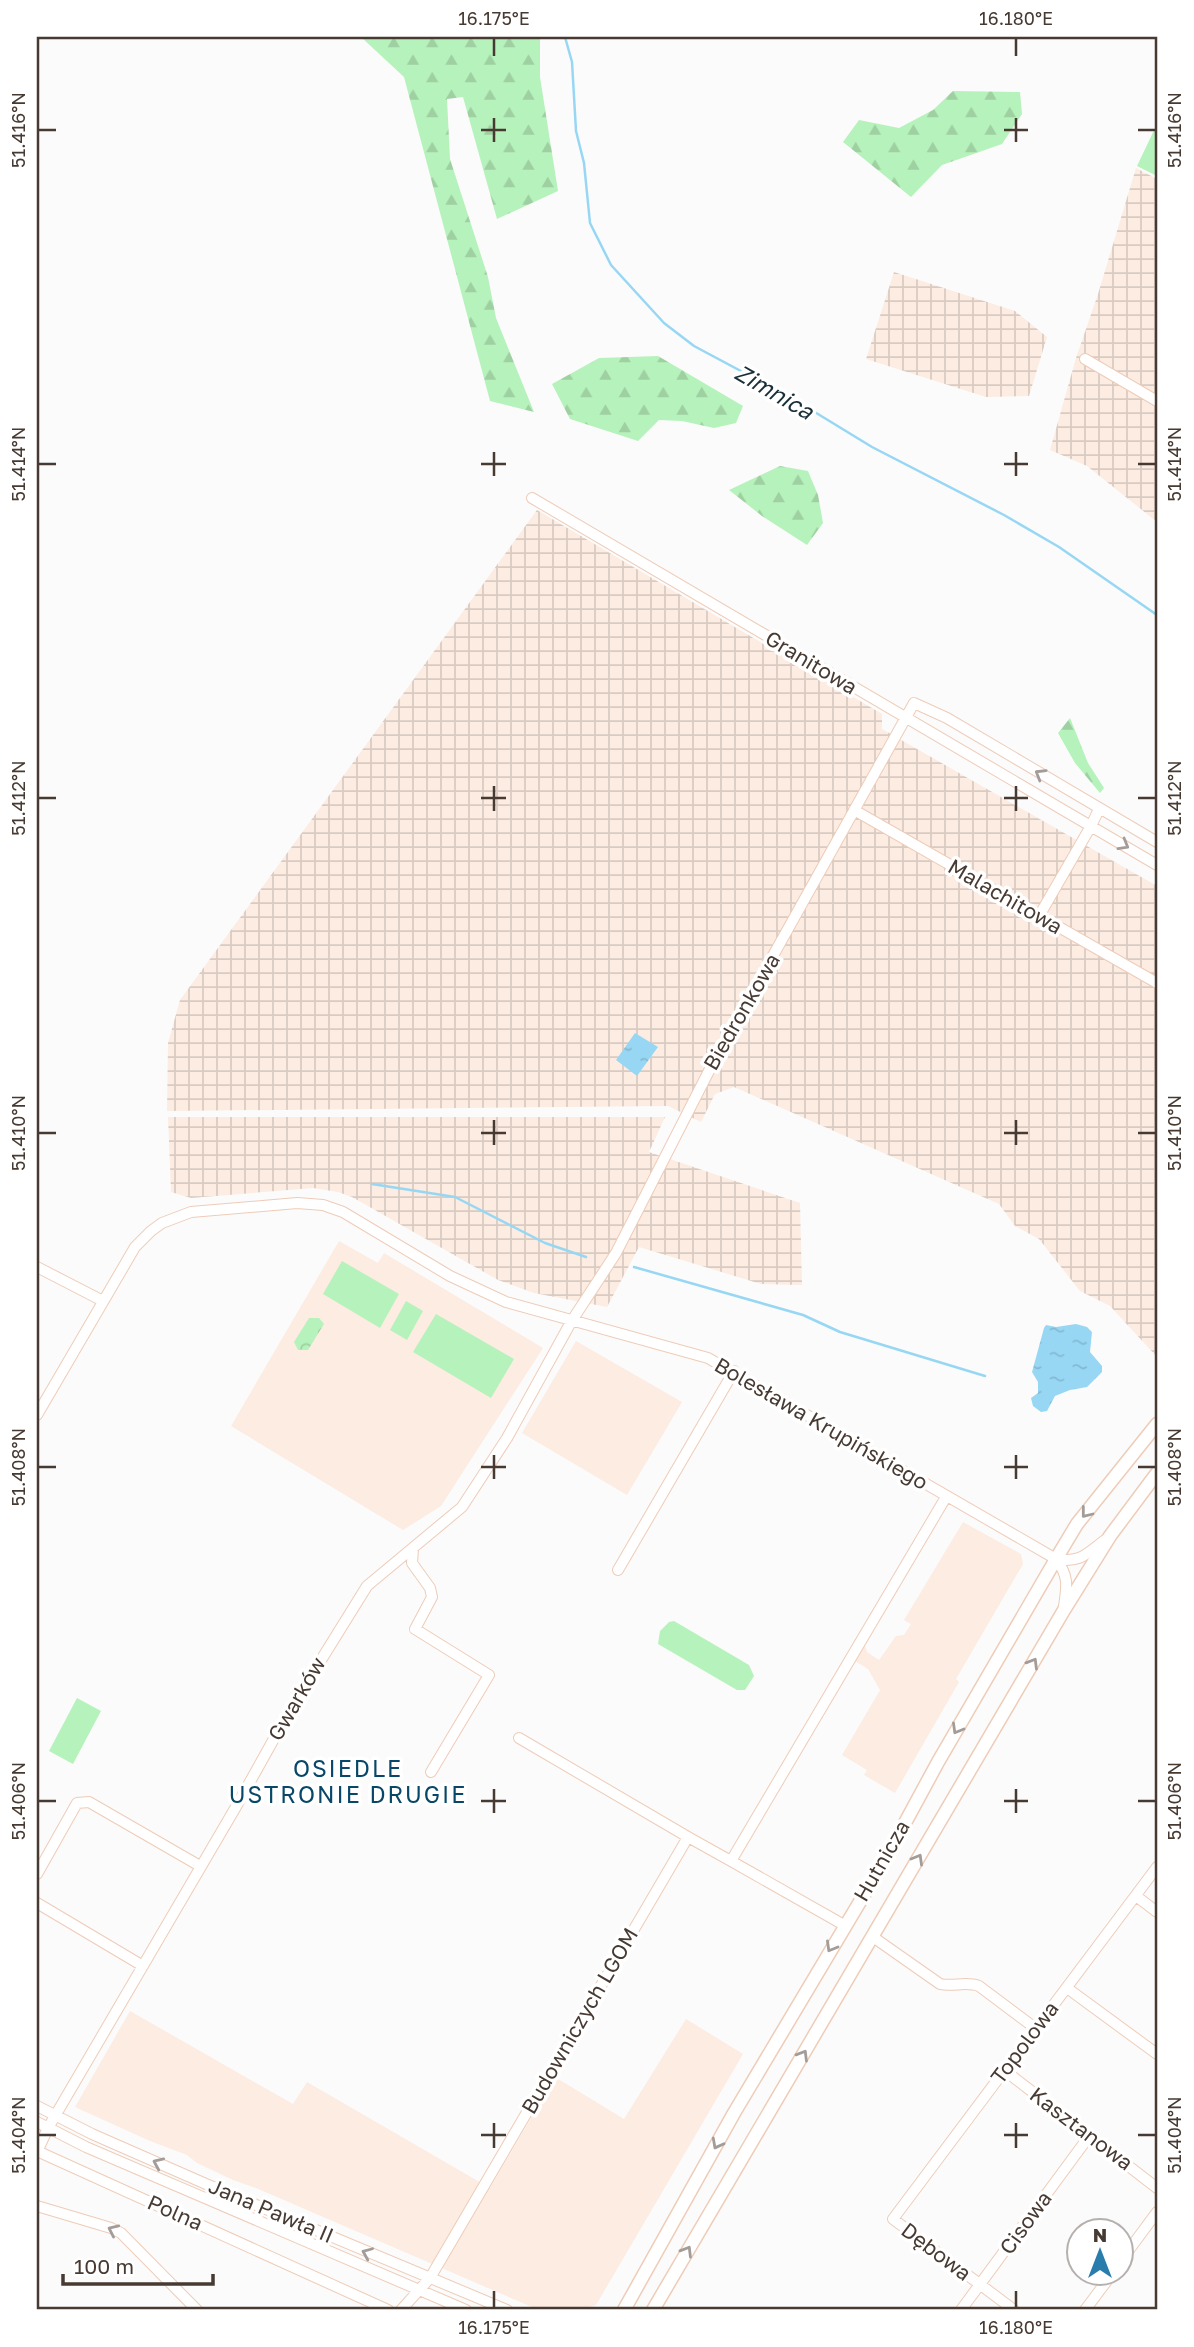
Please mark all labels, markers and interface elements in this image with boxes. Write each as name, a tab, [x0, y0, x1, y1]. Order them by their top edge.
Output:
text: 16.175°E	[458, 7, 530, 29]
text: 16.180°E	[979, 7, 1053, 29]
text: 51.416°N	[7, 92, 29, 168]
text: 51.416°N	[1163, 92, 1185, 168]
water label: Zimnica	[730, 357, 820, 425]
text: 51.414°N	[7, 426, 29, 502]
text: 51.414°N	[1163, 426, 1185, 502]
street label: Granitowa	[761, 625, 862, 700]
text: 51.412°N	[7, 760, 29, 836]
text: 51.412°N	[1163, 760, 1185, 836]
one-way arrow	[1035, 769, 1048, 782]
one-way arrow	[1117, 837, 1130, 850]
street label: Malachitowa	[944, 853, 1067, 939]
street label: Biedronkowa	[697, 948, 785, 1075]
text: 51.410°N	[7, 1095, 29, 1171]
text: 51.410°N	[1163, 1095, 1185, 1171]
street label: Bolesława Krupińskiego	[710, 1351, 933, 1495]
text: 51.408°N	[7, 1428, 29, 1506]
text: 51.408°N	[1163, 1428, 1185, 1506]
one-way arrow	[1081, 1505, 1094, 1518]
street label: Gwarków	[262, 1652, 330, 1745]
one-way arrow	[1025, 1657, 1038, 1670]
one-way arrow	[952, 1722, 965, 1735]
district label: OSIEDLE USTRONIE DRUGIE	[229, 1754, 467, 1808]
text: 51.406°N	[7, 1762, 29, 1840]
text: 51.406°N	[1163, 1762, 1185, 1840]
street label: Hutnicza	[847, 1815, 915, 1906]
one-way arrow	[910, 1853, 923, 1866]
street label: Budowniczych LGOM	[515, 1923, 643, 2118]
one-way arrow	[826, 1940, 839, 1953]
street label: Topolowa	[985, 1996, 1064, 2089]
one-way arrow	[795, 2050, 808, 2063]
street label: Kasztanowa	[1025, 2081, 1138, 2175]
text: 51.404°N	[7, 2096, 29, 2174]
text: 51.404°N	[1163, 2096, 1185, 2174]
one-way arrow	[712, 2137, 725, 2150]
one-way arrow	[153, 2157, 165, 2171]
street label: Jana Pawła II	[205, 2172, 338, 2248]
street label: Cisowa	[994, 2186, 1057, 2259]
street label: Polna	[144, 2188, 207, 2236]
street label: Dębowa	[897, 2217, 977, 2286]
north arrow	[1064, 2218, 1134, 2288]
text: N	[1093, 2223, 1107, 2246]
one-way arrow	[108, 2224, 120, 2238]
scale bar	[63, 2242, 214, 2286]
one-way arrow	[679, 2246, 692, 2259]
one-way arrow	[362, 2247, 374, 2261]
text: 100 m	[74, 2253, 134, 2279]
text: 16.175°E	[458, 2316, 530, 2338]
text: 16.180°E	[979, 2316, 1053, 2338]

